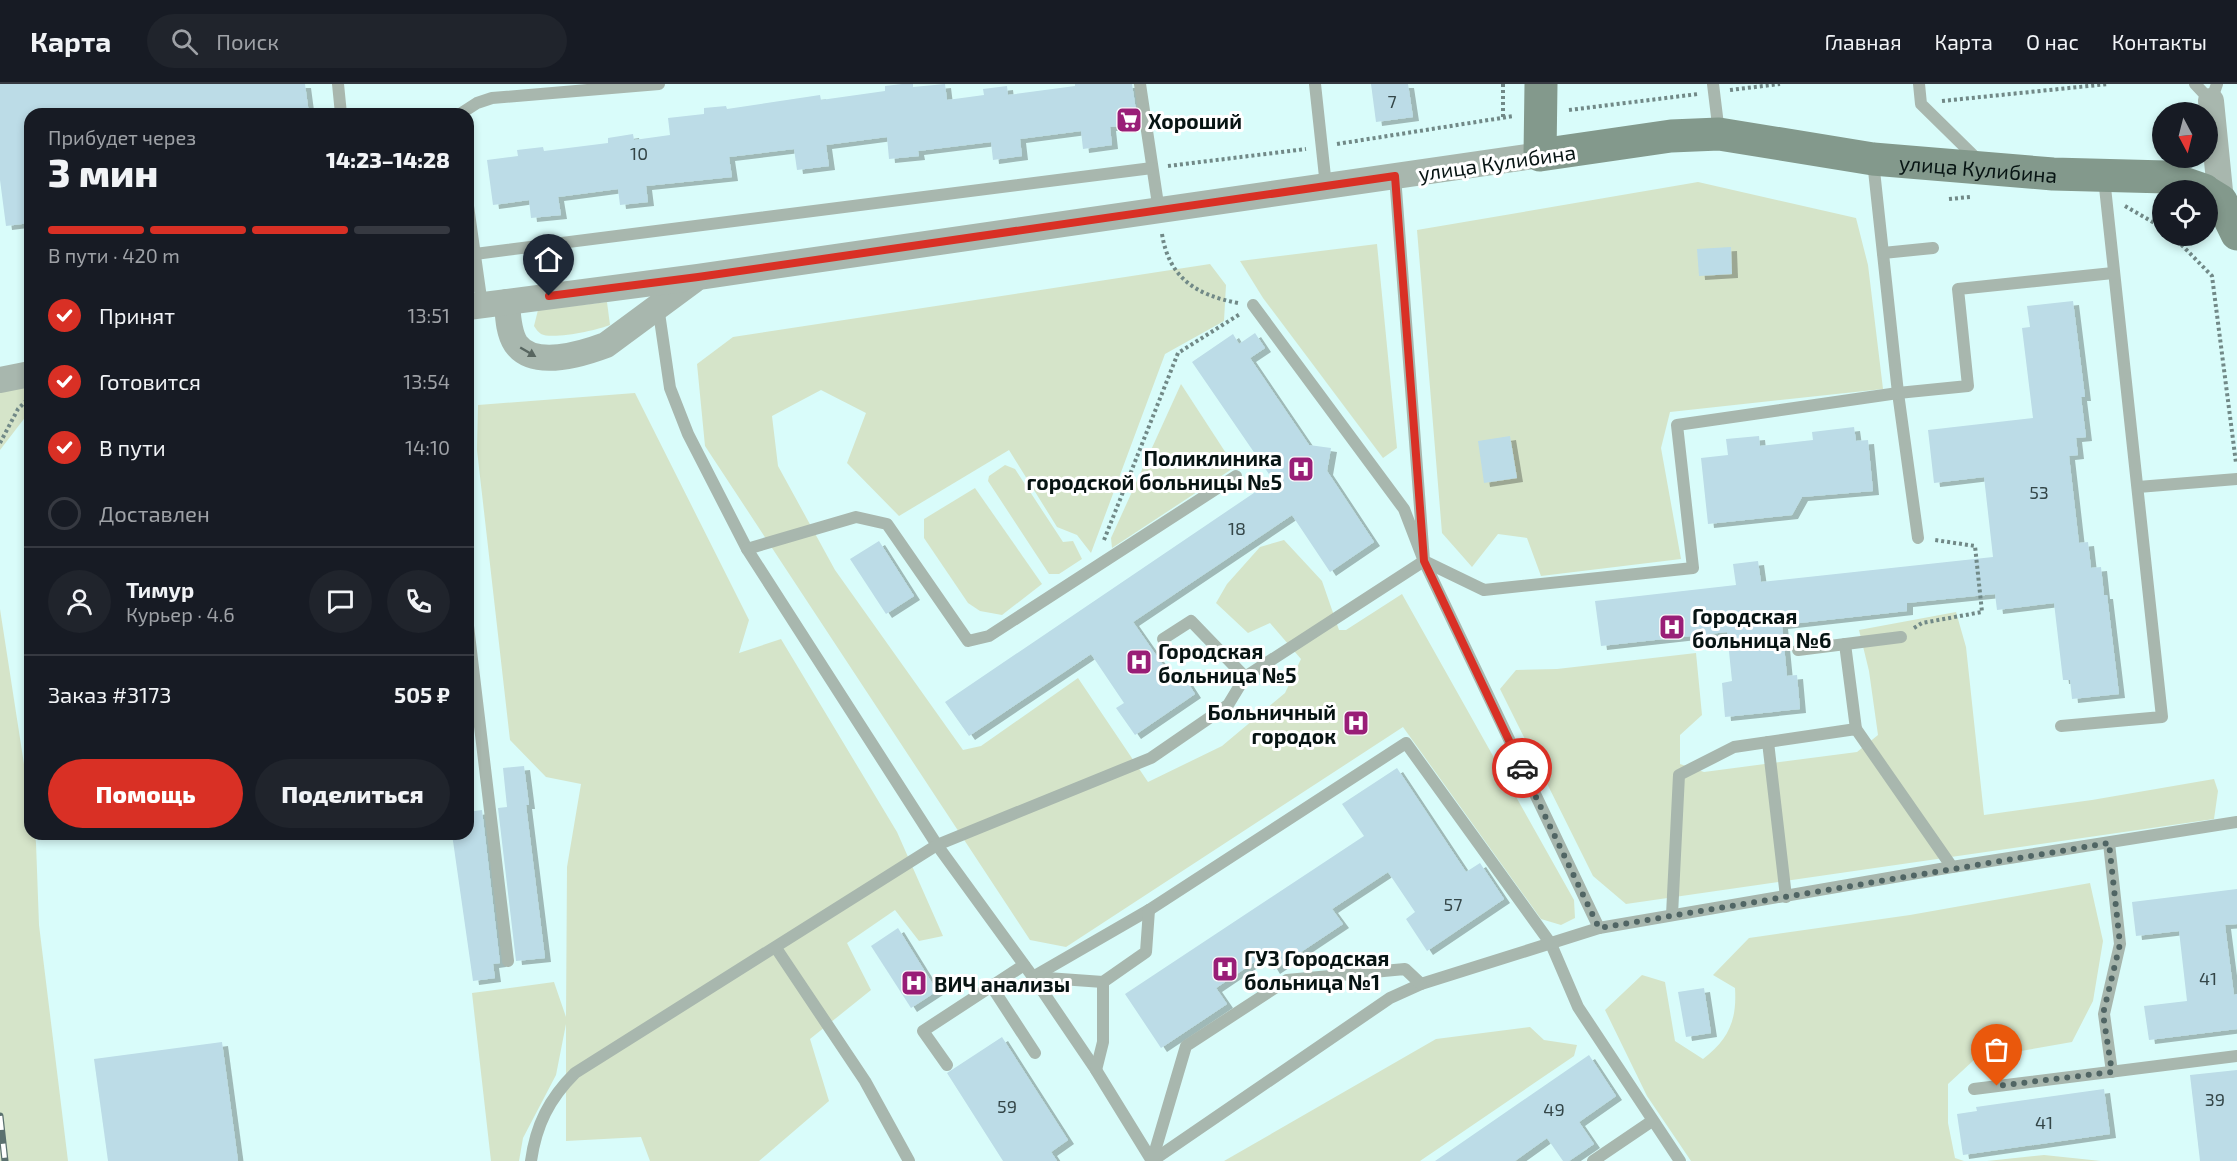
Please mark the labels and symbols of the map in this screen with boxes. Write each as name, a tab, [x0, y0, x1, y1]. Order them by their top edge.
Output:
house number: 7	[1387, 90, 1397, 112]
north arrow	[2152, 102, 2218, 168]
supermarket icon: Хороший	[1114, 105, 1144, 135]
place label: Хороший	[1148, 108, 1242, 133]
street label: улица Кулибина	[1417, 139, 1577, 186]
house number: 10	[630, 142, 648, 164]
street label: улица Кулибина	[1898, 149, 2058, 187]
pin	[523, 234, 574, 296]
one-way arrow	[520, 347, 537, 357]
place label: Поликлиника городской больницы №5	[1027, 445, 1282, 494]
hospital icon: Поликлиника городской больницы №5	[1286, 454, 1316, 484]
house number: 53	[2029, 481, 2049, 503]
house number: 18	[1228, 517, 1246, 539]
place label: Городская больница №6	[1692, 603, 1831, 652]
hospital icon: Городская больница №6	[1657, 612, 1687, 642]
place label: Городская больница №5	[1158, 638, 1297, 687]
hospital icon: Городская больница №5	[1124, 647, 1154, 677]
place label: Больничный городок	[1207, 699, 1336, 748]
hospital icon: Больничный городок	[1341, 708, 1371, 738]
courier	[1492, 738, 1552, 798]
house number: 57	[1444, 893, 1462, 915]
place label: ГУЗ Городская больница №1	[1244, 945, 1389, 994]
hospital icon: ГУЗ Городская больница №1	[1210, 954, 1240, 984]
house number: 41	[2199, 967, 2217, 989]
hospital icon: ВИЧ анализы	[899, 968, 929, 998]
place label: ВИЧ анализы	[934, 971, 1070, 996]
pin	[1971, 1024, 2022, 1086]
house number: 39	[2205, 1088, 2225, 1110]
house number: 59	[997, 1095, 1017, 1117]
house number: 49	[1543, 1098, 1565, 1120]
house number: 41	[2035, 1111, 2053, 1133]

